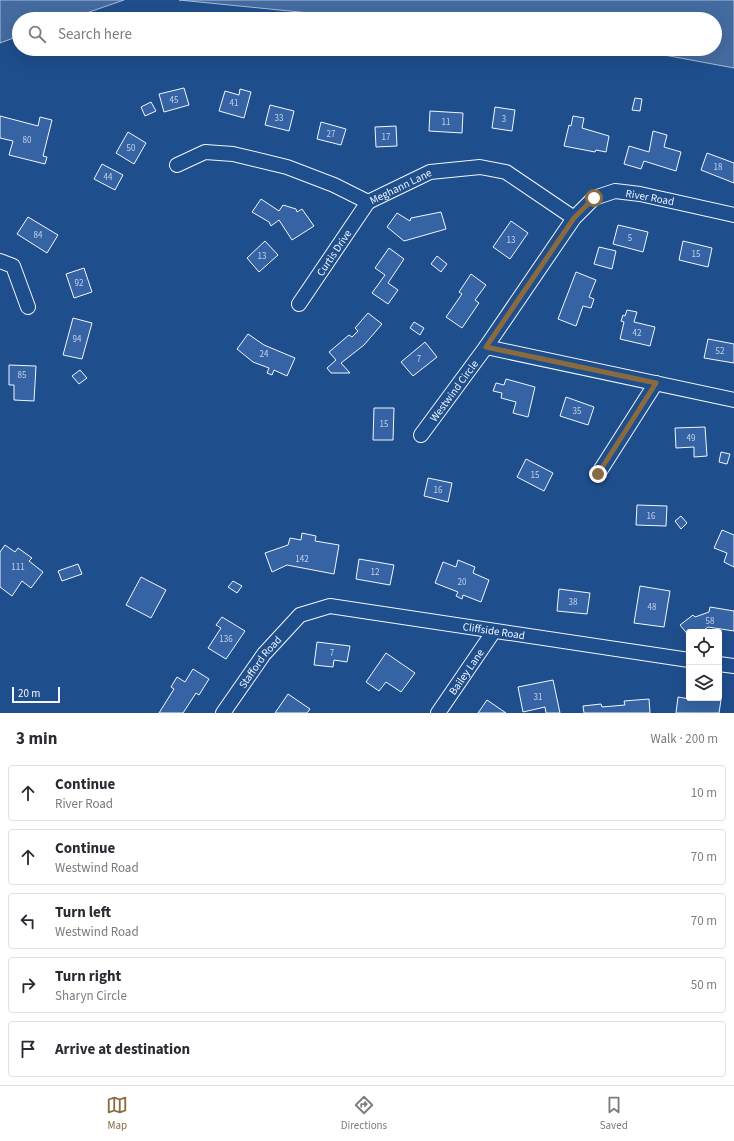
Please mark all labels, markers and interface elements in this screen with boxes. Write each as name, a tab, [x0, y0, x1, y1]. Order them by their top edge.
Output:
search box	[12, 12, 722, 56]
icon: search	[26, 23, 48, 45]
text: Search here	[58, 24, 132, 45]
house number: 45	[170, 94, 179, 107]
house number: 41	[230, 97, 238, 110]
house number: 33	[275, 112, 284, 125]
house number: 3	[502, 113, 507, 126]
house number: 11	[442, 116, 450, 129]
house number: 27	[327, 128, 336, 141]
house number: 17	[382, 131, 391, 144]
house number: 80	[23, 134, 32, 147]
house number: 50	[127, 142, 136, 155]
house number: 18	[714, 161, 723, 174]
street label: Meghann Lane	[367, 165, 435, 208]
house number: 44	[104, 171, 113, 184]
street label: River Road	[624, 186, 675, 209]
route start	[585, 189, 603, 207]
street label: Curtis Drive	[313, 226, 356, 279]
house number: 84	[34, 229, 43, 242]
house number: 5	[628, 232, 633, 245]
house number: 13	[507, 234, 516, 247]
house number: 15	[692, 248, 701, 261]
house number: 13	[258, 250, 267, 263]
house number: 92	[75, 277, 84, 290]
house number: 42	[633, 327, 642, 340]
house number: 94	[73, 333, 82, 346]
house number: 52	[716, 345, 725, 358]
house number: 24	[260, 348, 269, 361]
house number: 7	[417, 353, 422, 366]
street label: Westwind Circle	[426, 357, 482, 425]
house number: 85	[18, 369, 27, 382]
house number: 35	[573, 405, 582, 418]
house number: 15	[380, 418, 389, 431]
house number: 49	[687, 432, 696, 445]
route end	[589, 465, 607, 483]
house number: 15	[531, 469, 540, 482]
house number: 16	[434, 484, 443, 497]
house number: 16	[647, 510, 656, 523]
house number: 142	[295, 553, 309, 566]
house number: 111	[11, 561, 25, 574]
house number: 12	[371, 566, 380, 579]
house number: 20	[458, 576, 467, 589]
house number: 38	[569, 596, 578, 609]
house number: 48	[648, 601, 657, 614]
house number: 58	[706, 615, 715, 628]
street label: Cliffside Road	[462, 619, 526, 643]
map controls	[686, 629, 722, 701]
button: locate	[686, 629, 722, 665]
house number: 136	[219, 633, 233, 646]
street label: Stafford Road	[235, 633, 285, 692]
street label: Bailey Lane	[446, 646, 488, 698]
house number: 7	[330, 647, 335, 660]
button: layers	[686, 665, 722, 701]
scale bar	[12, 685, 60, 704]
text: 20 m	[18, 686, 40, 701]
house number: 31	[534, 691, 542, 704]
text: 3 min	[16, 727, 57, 751]
text: Walk · 200 m	[650, 730, 718, 748]
text: Continue	[55, 774, 115, 795]
icon: ahead	[17, 782, 39, 804]
text: 10 m	[691, 784, 717, 802]
text: River Road	[55, 795, 113, 813]
text: Continue	[55, 838, 115, 859]
icon: ahead	[17, 846, 39, 868]
text: 70 m	[691, 848, 717, 866]
text: Westwind Road	[55, 859, 139, 877]
text: Turn left	[55, 902, 111, 923]
icon: left	[17, 910, 39, 932]
text: 70 m	[691, 912, 717, 930]
text: Westwind Road	[55, 923, 139, 941]
text: Turn right	[55, 966, 121, 987]
icon: right	[17, 974, 39, 996]
text: 50 m	[691, 976, 717, 994]
text: Sharyn Circle	[55, 987, 127, 1005]
icon: arrive	[17, 1038, 39, 1060]
text: Arrive at destination	[55, 1039, 190, 1060]
tab: Map	[106, 1094, 128, 1133]
tab: Directions	[341, 1094, 387, 1133]
tab: Saved	[600, 1094, 628, 1133]

